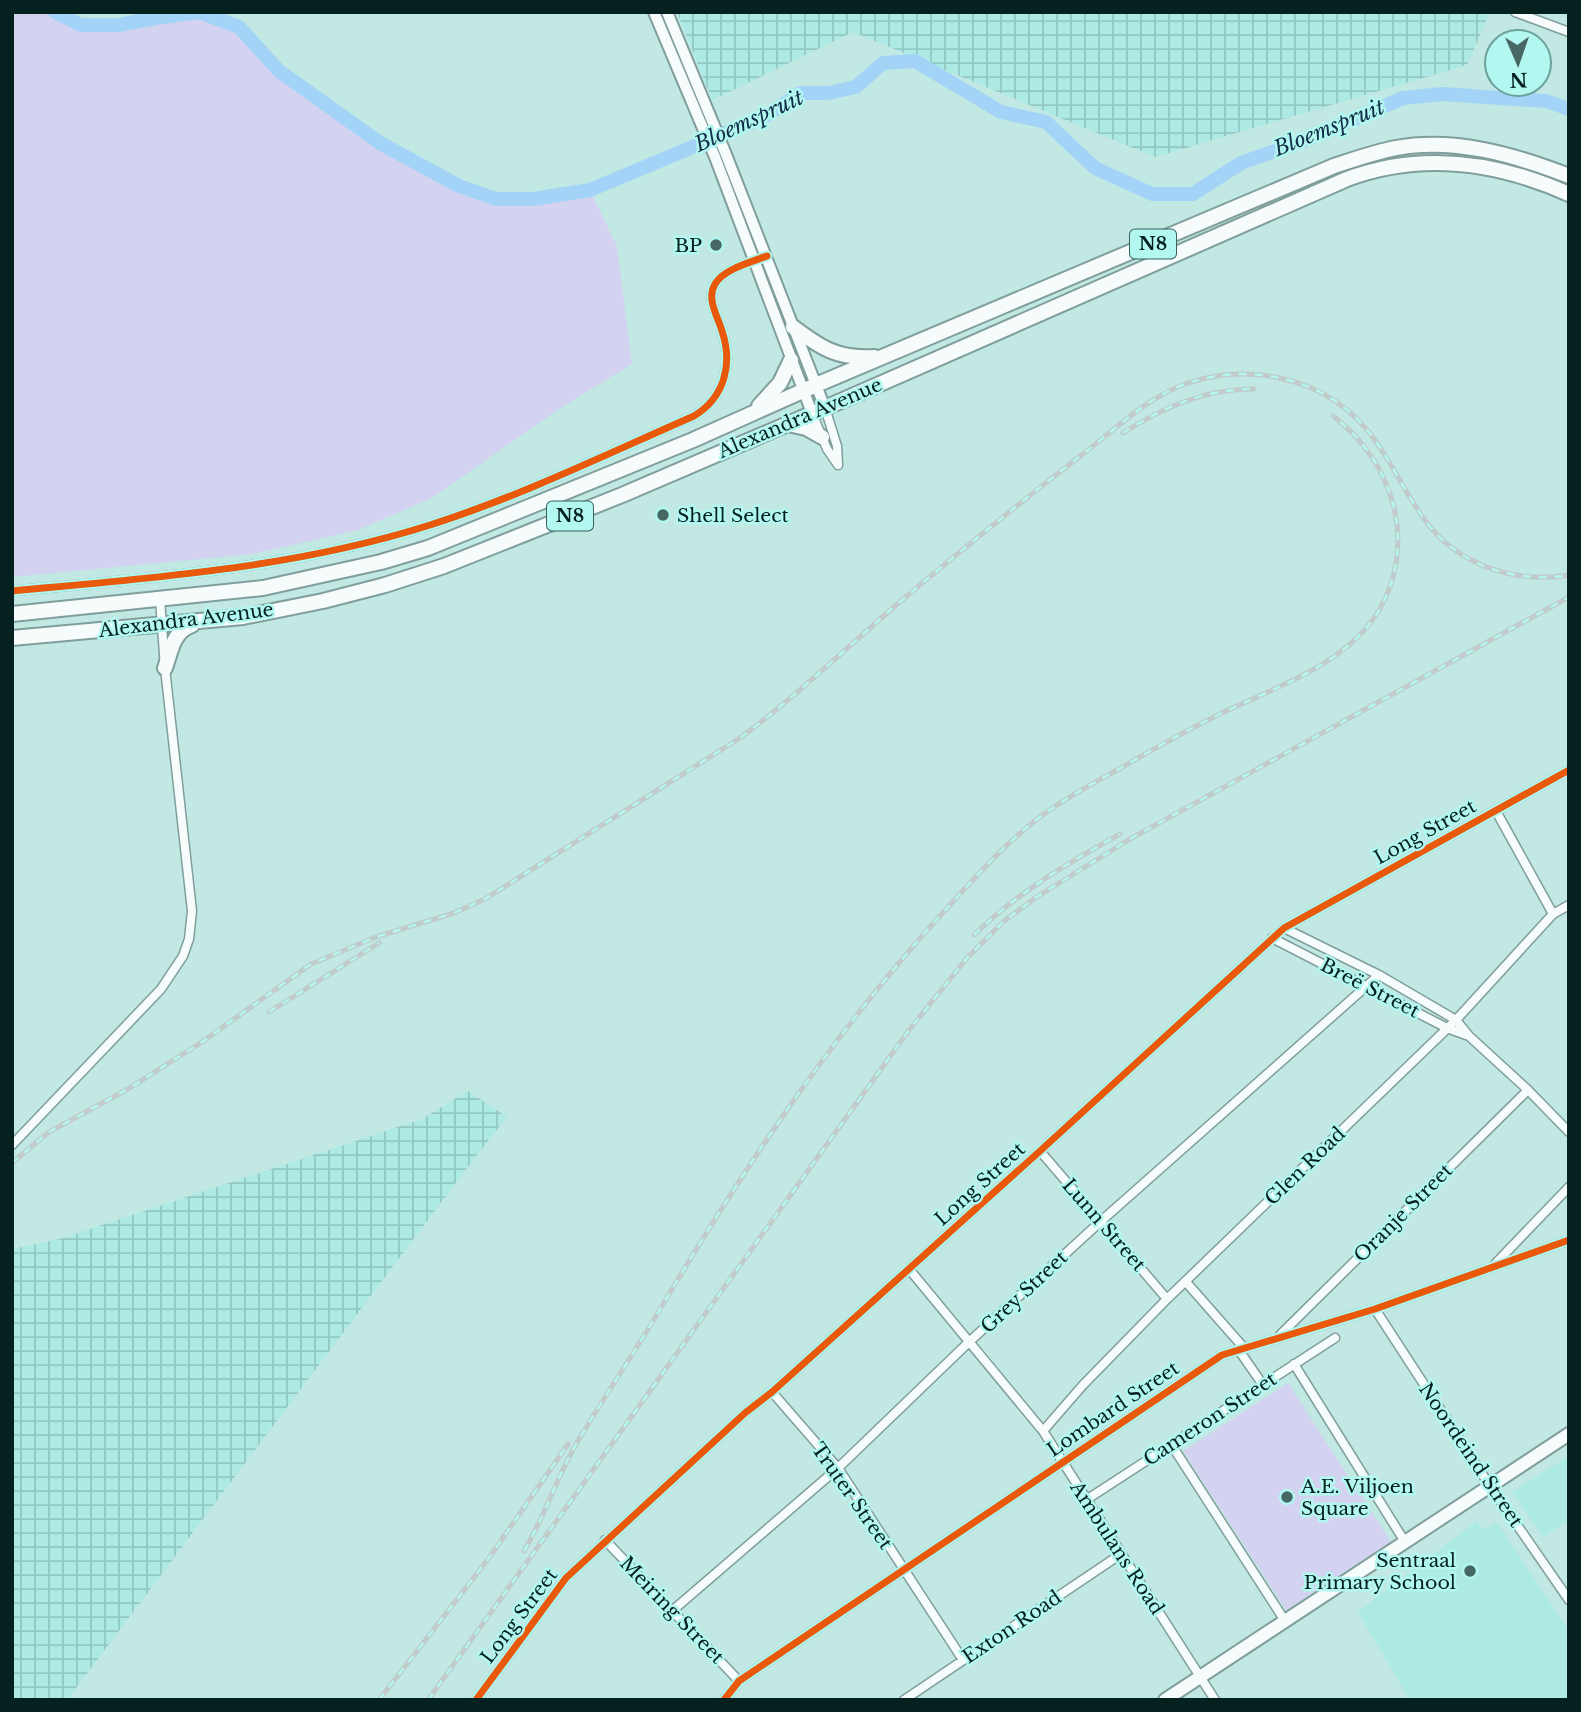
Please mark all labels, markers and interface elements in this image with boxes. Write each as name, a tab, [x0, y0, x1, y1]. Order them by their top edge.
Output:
north arrow	[1483, 28, 1553, 98]
text: N	[1509, 68, 1528, 91]
water label: Bloemspruit	[689, 84, 808, 158]
water label: Bloemspruit	[1269, 94, 1389, 162]
road number: N8	[1130, 230, 1176, 258]
place label: BP	[674, 234, 702, 257]
marker: BP	[708, 237, 724, 253]
street label: Alexandra Avenue	[714, 373, 886, 463]
road number: N8	[547, 502, 593, 530]
place label: Shell Select	[677, 504, 789, 527]
marker: Shell Select	[655, 507, 671, 523]
street label: Alexandra Avenue	[96, 598, 275, 642]
street label: Long Street	[1370, 794, 1481, 869]
street label: Breë Street	[1317, 953, 1424, 1023]
street label: Glen Road	[1260, 1122, 1350, 1210]
street label: Long Street	[930, 1137, 1030, 1230]
street label: Oranje Street	[1349, 1158, 1458, 1267]
street label: Lunn Street	[1057, 1174, 1151, 1277]
street label: Grey Street	[976, 1245, 1073, 1338]
street label: Lombard Street	[1043, 1356, 1184, 1462]
street label: Cameron Street	[1139, 1367, 1282, 1471]
street label: Noordeind Street	[1414, 1379, 1528, 1532]
street label: Truter Street	[807, 1438, 898, 1554]
place label: A.E. Viljoen Square	[1300, 1475, 1414, 1520]
street label: Ambulans Road	[1065, 1476, 1169, 1619]
marker: A.E. Viljoen Square	[1279, 1489, 1295, 1505]
place label: Sentraal Primary School	[1304, 1549, 1456, 1594]
street label: Meiring Street	[615, 1552, 729, 1669]
street label: Long Street	[476, 1563, 563, 1668]
marker: Sentraal Primary School	[1462, 1563, 1478, 1579]
street label: Exton Road	[958, 1585, 1066, 1668]

